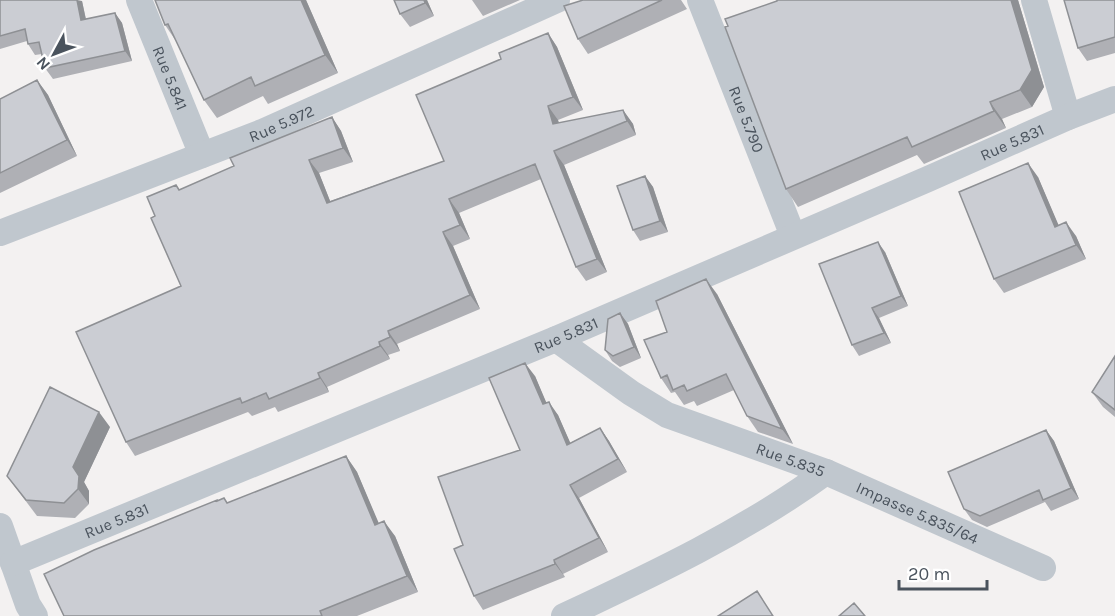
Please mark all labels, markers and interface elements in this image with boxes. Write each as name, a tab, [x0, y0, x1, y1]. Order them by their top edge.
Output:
north arrow	[24, 24, 84, 84]
street label: Rue 5.841	[149, 43, 192, 113]
text: N	[32, 53, 54, 74]
street label: Rue 5.790	[725, 83, 769, 155]
street label: Rue 5.972	[246, 100, 317, 146]
street label: Rue 5.831	[977, 119, 1047, 164]
street label: Rue 5.831	[531, 313, 601, 357]
street label: Rue 5.835	[754, 438, 828, 480]
street label: Impasse 5.835/64	[853, 477, 982, 548]
street label: Rue 5.831	[81, 499, 152, 542]
scale bar	[899, 553, 988, 591]
text: 20 m	[908, 563, 950, 585]

